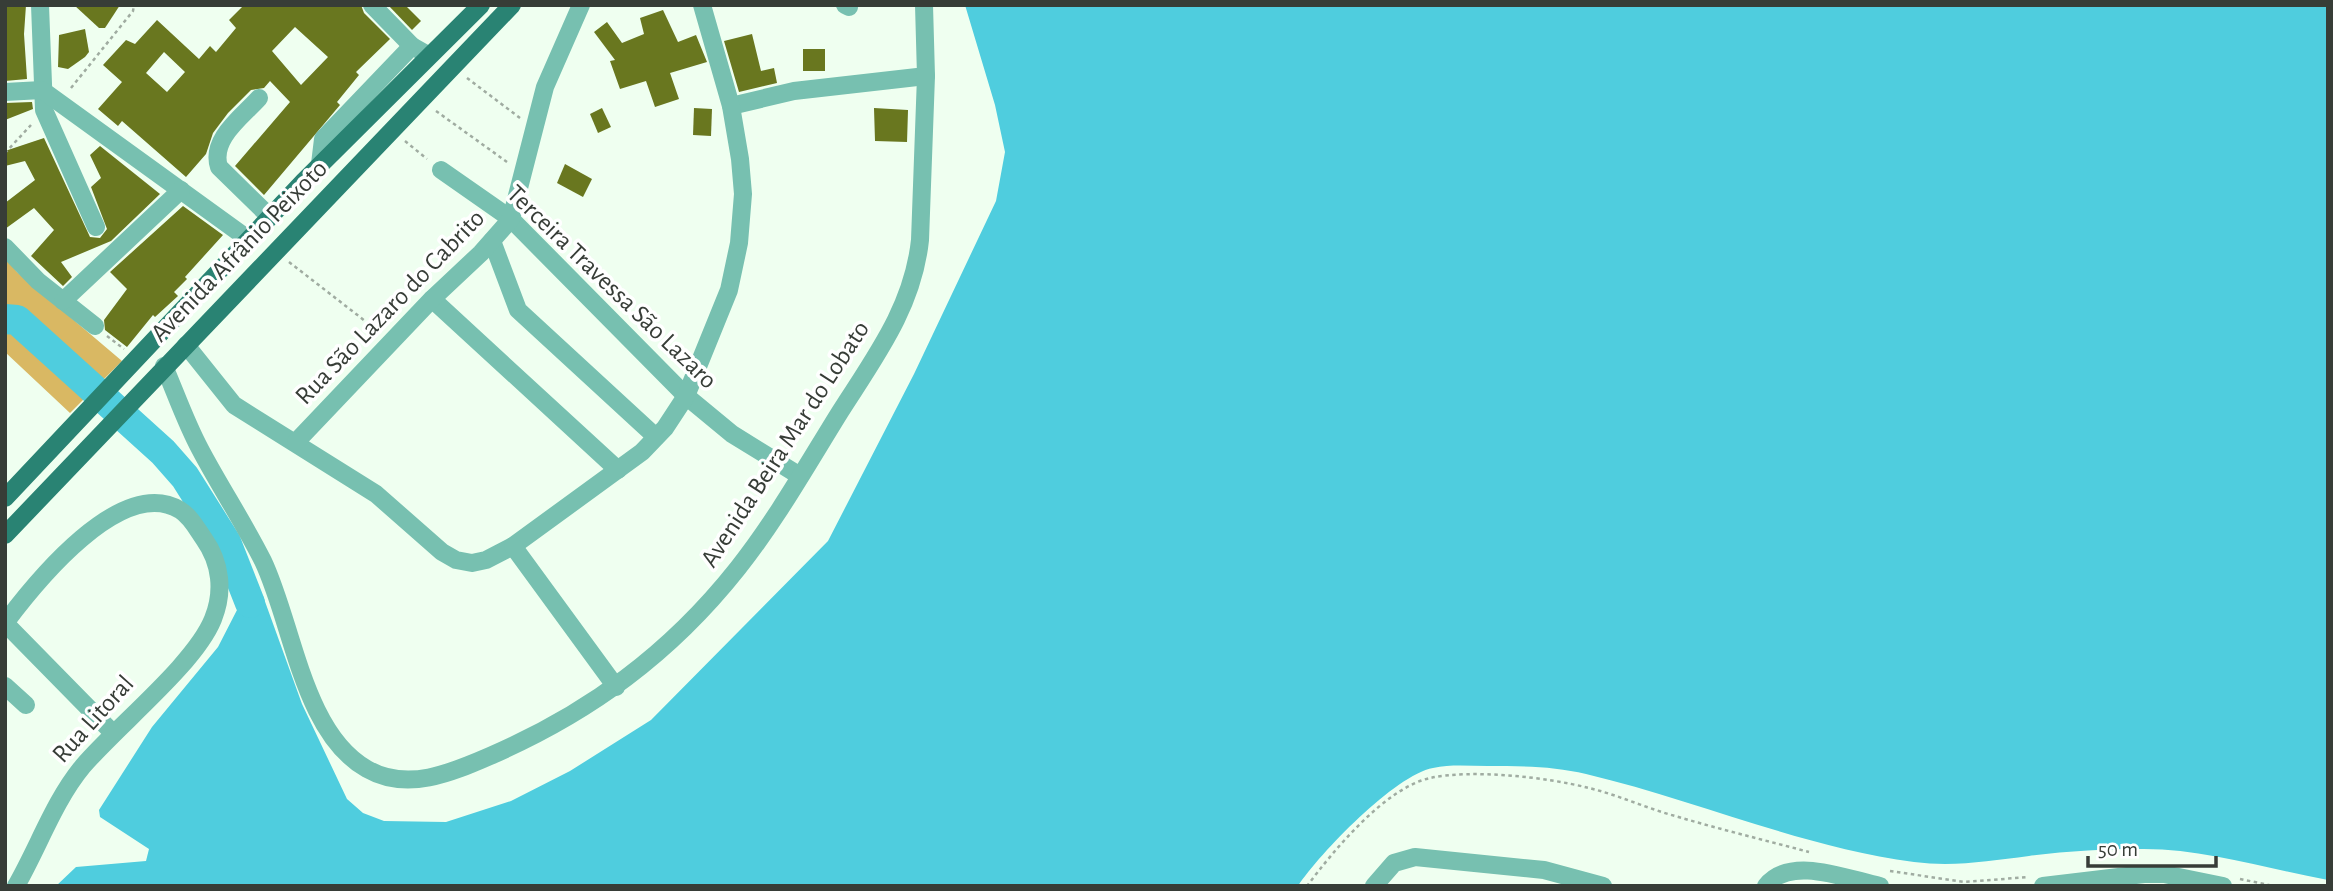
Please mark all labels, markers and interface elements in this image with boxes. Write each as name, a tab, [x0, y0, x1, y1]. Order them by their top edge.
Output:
street label: Avenida Afrânio Peixoto	[146, 155, 332, 347]
street label: Terceira Travessa São Lazaro	[502, 180, 722, 394]
street label: Rua São Lazaro do Cabrito	[291, 205, 489, 409]
street label: Avenida Beira Mar do Lobato	[696, 316, 874, 572]
street label: Rua Litoral	[47, 670, 139, 768]
scale bar	[2088, 824, 2216, 868]
text: 50 m	[2098, 839, 2138, 860]

